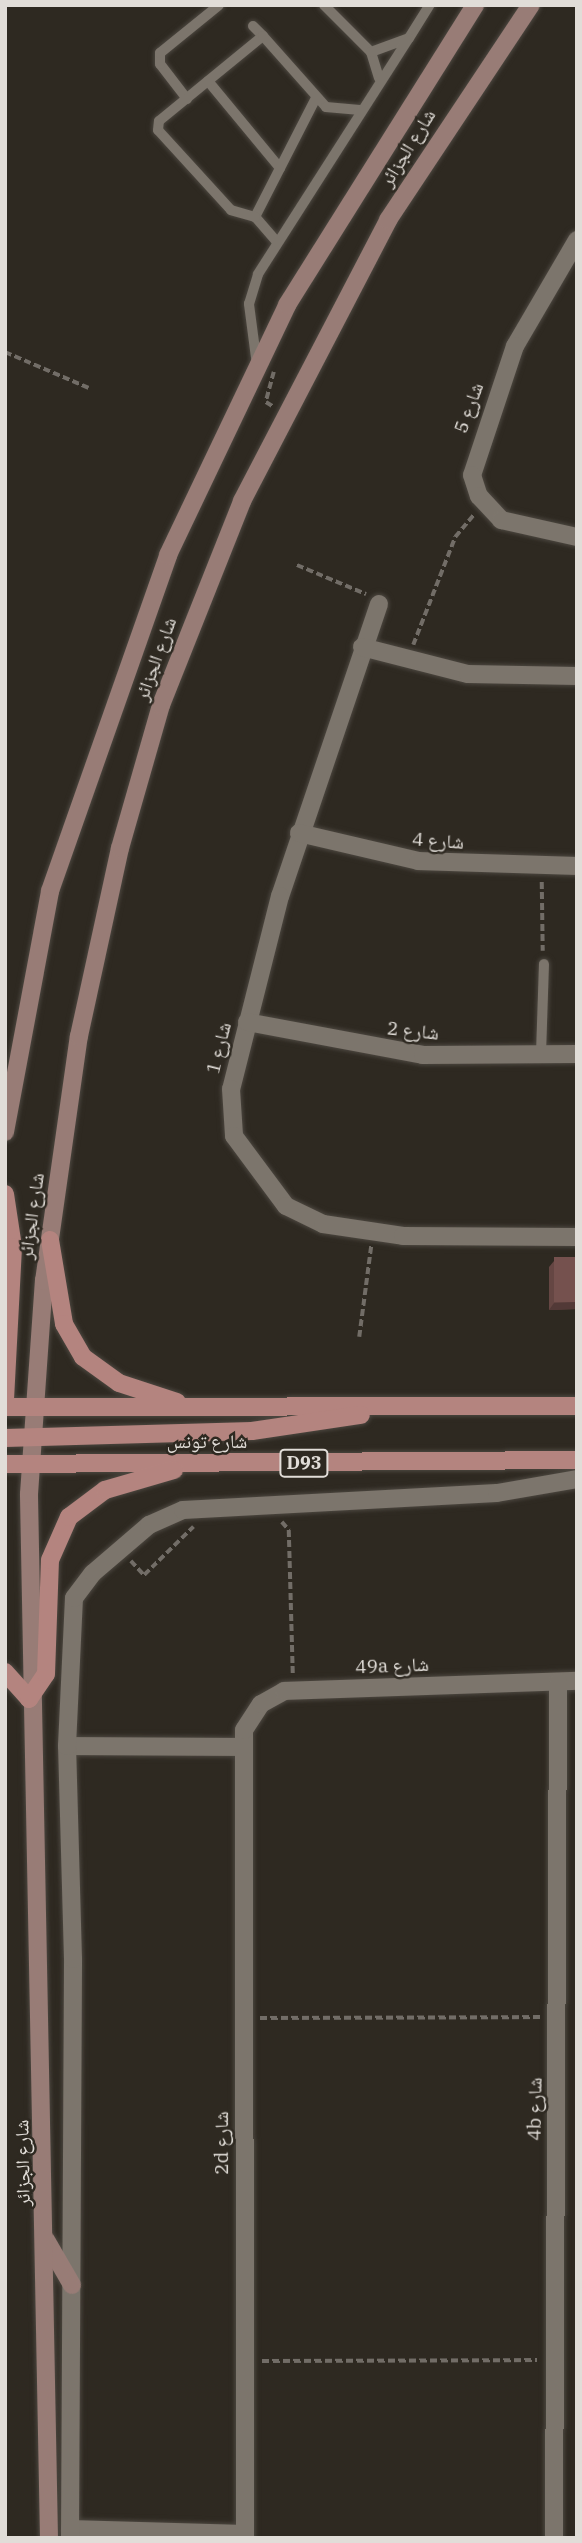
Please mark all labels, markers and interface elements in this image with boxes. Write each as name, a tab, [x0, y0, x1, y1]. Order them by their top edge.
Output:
street label: شارع الجزائر	[375, 105, 441, 191]
street label: شارع 5	[449, 380, 489, 436]
street label: شارع الجزائر	[130, 614, 182, 704]
street label: شارع 4	[411, 828, 465, 854]
street label: شارع 2	[386, 1017, 440, 1045]
street label: شارع 1	[202, 1020, 236, 1076]
street label: شارع الجزائر	[15, 1171, 49, 1261]
street label: شارع تونس	[167, 1431, 247, 1453]
road number: D93	[278, 1448, 330, 1478]
street label: 49a شارع	[355, 1653, 429, 1679]
street label: 4b شارع	[523, 2077, 547, 2141]
street label: 2d شارع	[211, 2111, 233, 2175]
street label: شارع الجزائر	[11, 2119, 35, 2207]

